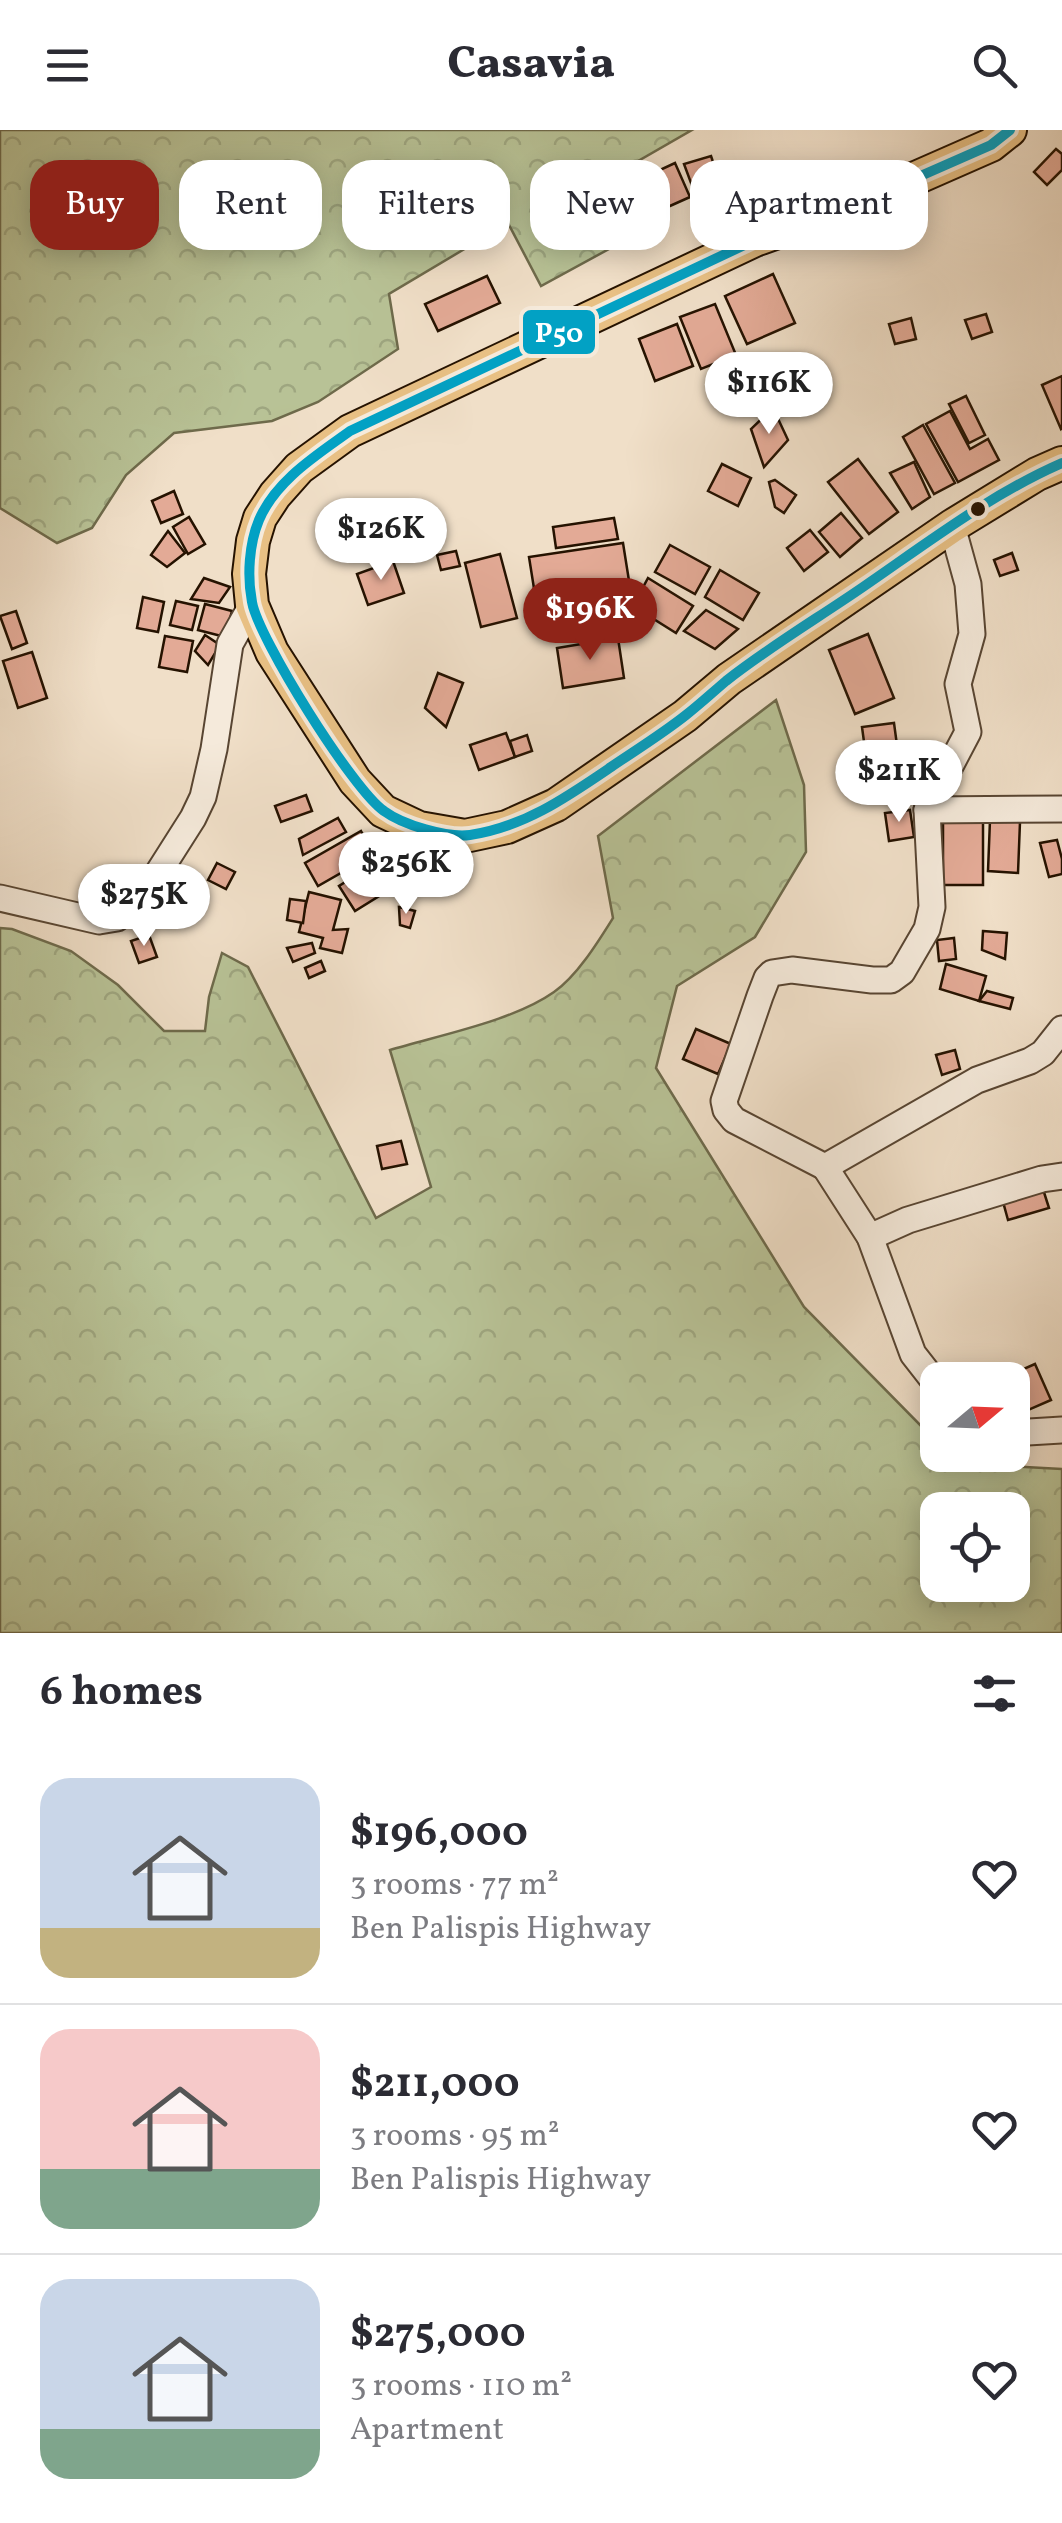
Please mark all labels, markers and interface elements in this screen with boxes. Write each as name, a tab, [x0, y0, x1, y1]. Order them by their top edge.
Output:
text: Casavia	[447, 34, 615, 97]
icon: menu	[40, 38, 95, 93]
icon: search	[967, 38, 1022, 93]
chip: Buy	[30, 160, 159, 250]
chip: Rent	[179, 160, 322, 250]
chip: Filters	[342, 160, 510, 250]
chip: New	[530, 160, 670, 250]
chip: Apartment	[690, 160, 928, 250]
line badge: P50	[521, 308, 597, 356]
text: P50	[535, 315, 583, 354]
pin: $116K	[699, 352, 839, 437]
text: $116K	[727, 362, 811, 406]
pin: $126K	[311, 498, 451, 583]
unlabelled marker	[968, 499, 988, 519]
text: $126K	[337, 508, 425, 552]
pin: $196K	[520, 578, 660, 663]
text: $196K	[545, 588, 635, 632]
pin: $211K	[829, 740, 969, 825]
text: $211K	[857, 750, 941, 794]
pin: $256K	[336, 832, 476, 917]
text: $256K	[361, 842, 451, 886]
pin: $275K	[74, 864, 214, 949]
text: $275K	[100, 874, 188, 918]
north arrow	[920, 1362, 1030, 1472]
map controls	[920, 1362, 1030, 1602]
button: locate	[920, 1492, 1030, 1602]
text: 6 homes	[40, 1664, 203, 1723]
icon: filters	[967, 1666, 1022, 1721]
text: $196,000	[350, 1805, 528, 1864]
icon: home	[120, 1818, 240, 1938]
icon: heart	[967, 1851, 1022, 1906]
text: 3 rooms · 77 m²	[350, 1864, 559, 1908]
text: Ben Palispis Highway	[350, 1908, 651, 1952]
text: $211,000	[350, 2056, 520, 2115]
icon: home	[120, 2069, 240, 2189]
icon: heart	[967, 2102, 1022, 2157]
text: 3 rooms · 95 m²	[350, 2115, 560, 2159]
text: Ben Palispis Highway	[350, 2159, 651, 2203]
text: $275,000	[350, 2306, 526, 2365]
icon: home	[120, 2319, 240, 2439]
icon: heart	[967, 2352, 1022, 2407]
text: 3 rooms · 110 m²	[350, 2365, 572, 2409]
text: Apartment	[350, 2409, 504, 2453]

